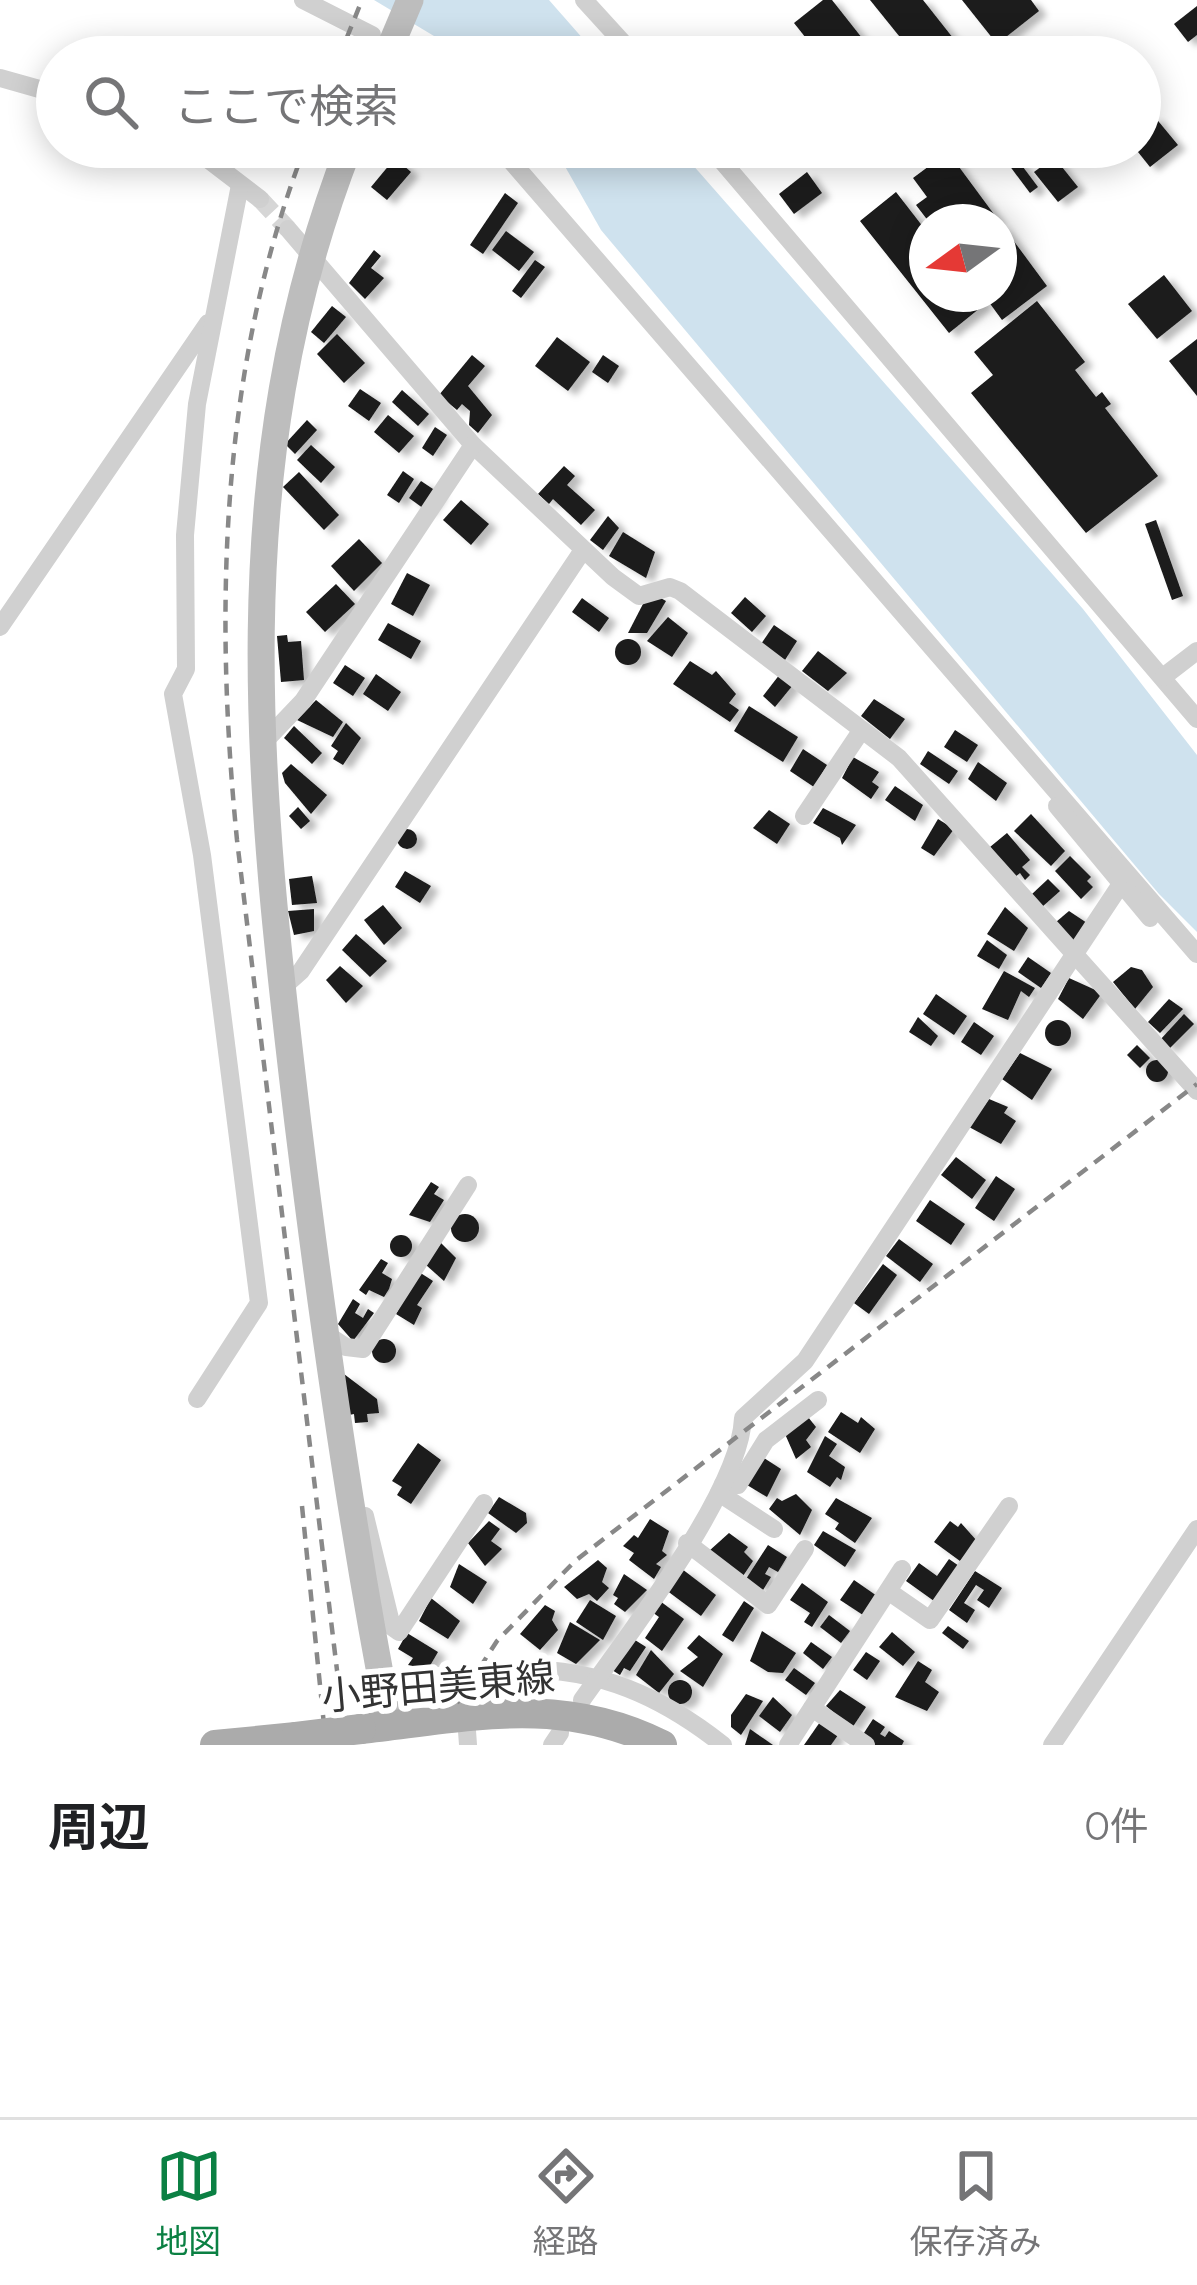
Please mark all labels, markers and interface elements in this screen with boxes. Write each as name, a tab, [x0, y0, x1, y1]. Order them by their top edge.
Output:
search box	[36, 36, 1161, 168]
icon: search	[78, 69, 144, 135]
text: ここで検索	[174, 78, 399, 133]
north arrow	[909, 204, 1017, 312]
street label: 小野田美東線	[319, 1652, 557, 1720]
text: 周辺	[48, 1796, 150, 1858]
text: 0件	[1084, 1802, 1149, 1850]
tab: 地図	[156, 2143, 222, 2263]
tab: 経路	[533, 2143, 599, 2263]
tab: 保存済み	[910, 2143, 1042, 2263]

